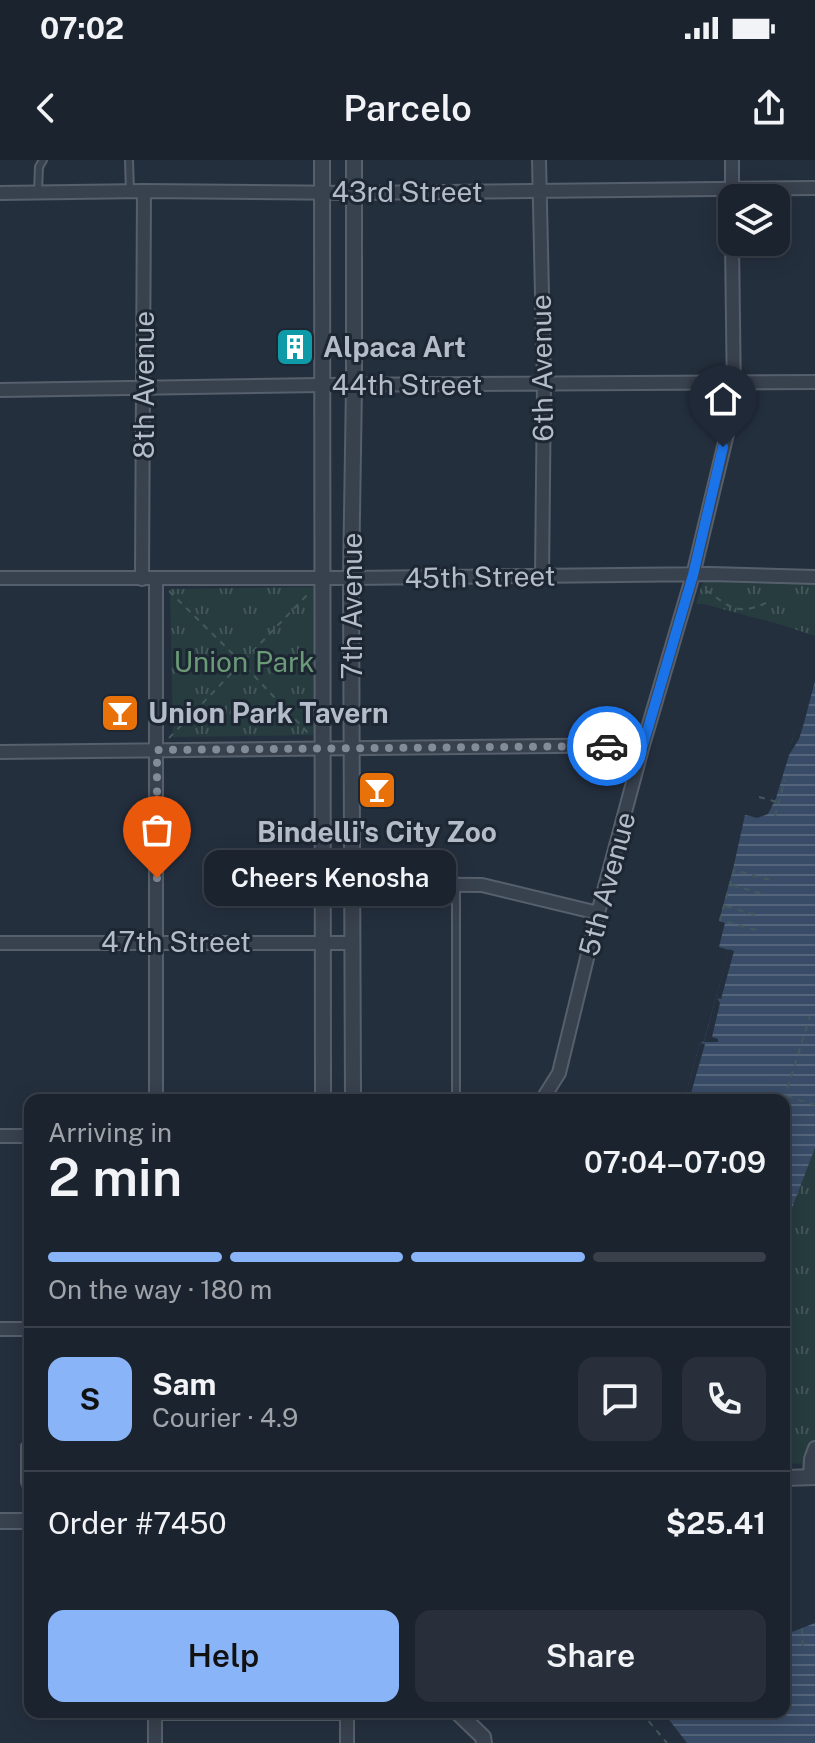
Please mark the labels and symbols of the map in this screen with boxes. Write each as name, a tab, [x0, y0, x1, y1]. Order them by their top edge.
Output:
street label: 43rd Street	[331, 175, 483, 208]
street label: 6th Avenue	[524, 294, 559, 442]
street label: 8th Avenue	[127, 311, 160, 459]
building icon: Alpaca Art	[274, 326, 316, 368]
place label: Alpaca Art	[323, 330, 466, 363]
pin	[689, 365, 757, 447]
street label: 44th Street	[332, 368, 482, 401]
street label: 7th Avenue	[335, 533, 368, 679]
street label: 45th Street	[404, 559, 556, 594]
park label: Union Park	[173, 645, 315, 678]
bar icon: Union Park Tavern	[99, 692, 141, 734]
place label: Union Park Tavern	[148, 696, 389, 729]
courier	[567, 706, 647, 786]
bar icon: Bindelli's City Zoo	[356, 769, 398, 811]
pin	[123, 796, 191, 878]
street label: 5th Avenue	[571, 808, 642, 960]
place label: Bindelli's City Zoo	[257, 815, 497, 848]
callout: Cheers Kenosha	[205, 850, 457, 906]
street label: 47th Street	[101, 925, 251, 958]

